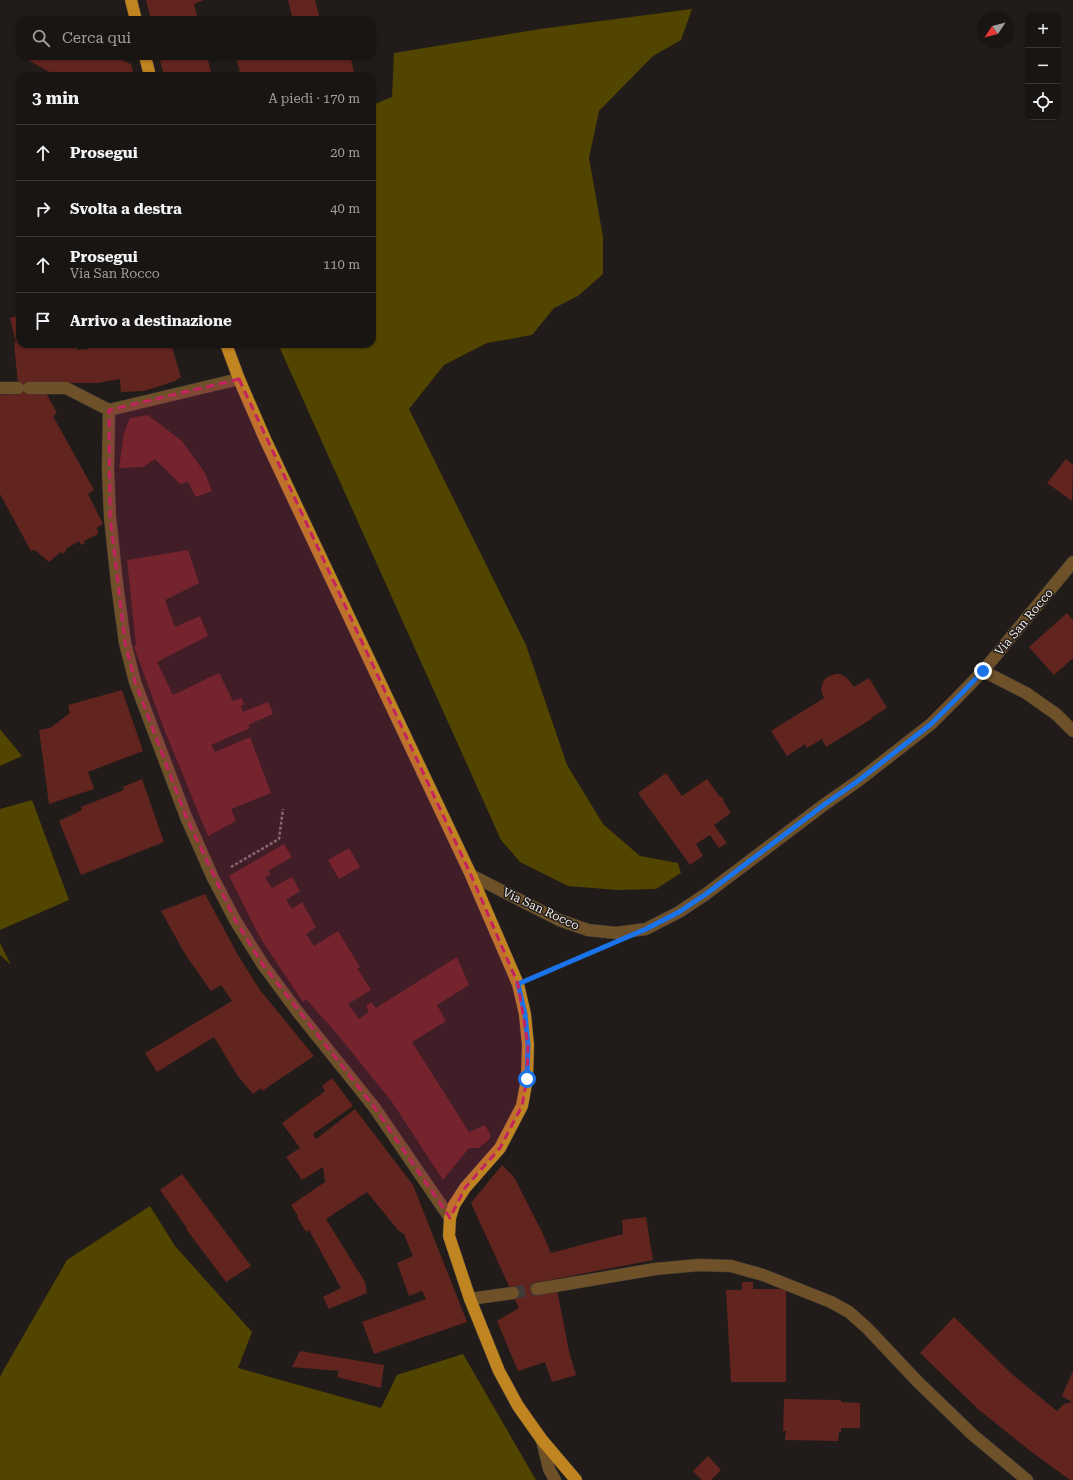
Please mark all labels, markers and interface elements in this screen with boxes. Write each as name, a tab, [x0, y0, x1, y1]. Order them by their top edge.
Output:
north arrow	[977, 12, 1013, 48]
map controls	[1025, 12, 1061, 120]
button: +	[1025, 12, 1061, 48]
search box	[16, 16, 376, 60]
icon: search	[30, 27, 52, 49]
text: Cerca qui	[62, 29, 131, 47]
button: −	[1025, 48, 1061, 84]
button: locate	[1025, 84, 1061, 120]
text: 3 min	[32, 88, 79, 108]
text: A piedi · 170 m	[268, 91, 360, 106]
icon: ahead	[32, 142, 54, 164]
text: Prosegui	[70, 144, 138, 162]
text: 20 m	[330, 145, 360, 160]
icon: right	[32, 198, 54, 220]
text: Svolta a destra	[70, 200, 182, 218]
text: 40 m	[330, 201, 360, 216]
text: Prosegui	[70, 248, 138, 266]
icon: ahead	[32, 254, 54, 276]
text: 110 m	[323, 257, 360, 272]
text: Via San Rocco	[70, 266, 160, 281]
icon: arrive	[32, 310, 54, 332]
text: Arrivo a destinazione	[70, 312, 232, 330]
street label: Via San Rocco	[992, 586, 1056, 658]
route end	[974, 662, 992, 680]
street label: Via San Rocco	[500, 885, 582, 933]
route start	[518, 1070, 536, 1088]

